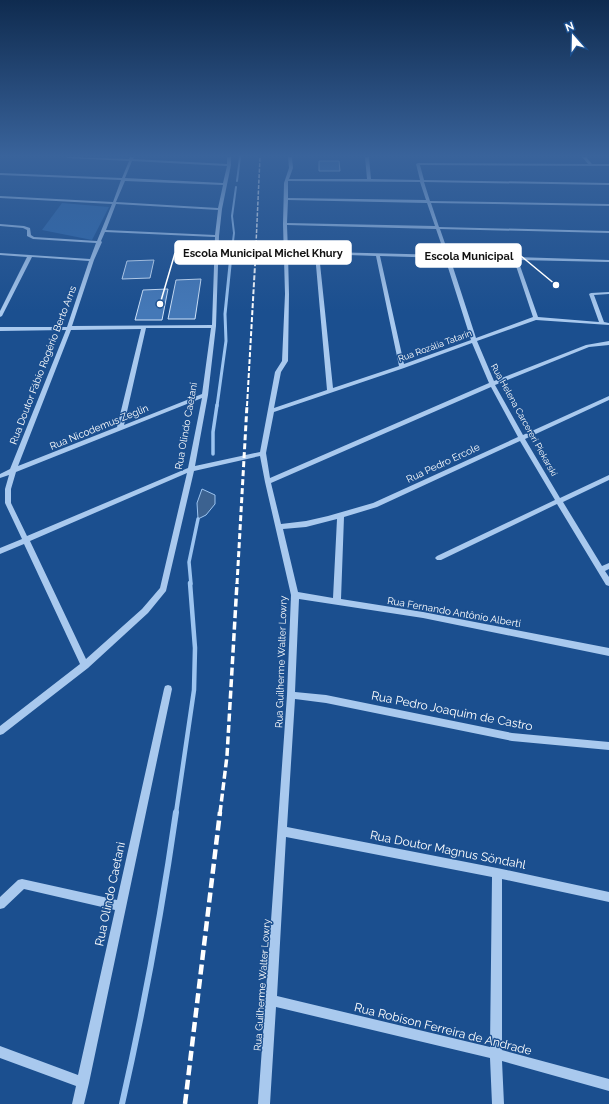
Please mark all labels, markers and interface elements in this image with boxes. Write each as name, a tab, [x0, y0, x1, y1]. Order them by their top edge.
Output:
north arrow	[553, 16, 593, 56]
text: N	[564, 20, 576, 35]
callout: Escola Municipal Michel Khury	[175, 241, 351, 264]
callout: Escola Municipal	[416, 244, 521, 267]
text: Escola Municipal Michel Khury	[183, 247, 343, 260]
text: Escola Municipal	[425, 250, 514, 263]
street label: Rua Doutor Fábio Rogério Berto Arns	[8, 284, 78, 446]
street label: Rua Rozália Tatarin	[397, 328, 473, 364]
street label: Rua Helena Carcereri Piekarski	[489, 362, 559, 478]
street label: Rua Olindo Caetani	[173, 382, 199, 470]
street label: Rua Nicodemus Zeglin	[48, 402, 150, 452]
street label: Rua Pedro Ercole	[405, 441, 482, 485]
street label: Rua Guilherme Walter Lowry	[273, 595, 289, 728]
street label: Rua Fernando Antônio Alberti	[386, 595, 522, 629]
street label: Rua Pedro Joaquim de Castro	[370, 688, 534, 734]
street label: Rua Doutor Magnus Söndahl	[369, 828, 528, 872]
street label: Rua Olindo Caetani	[92, 841, 128, 947]
street label: Rua Guilherme Walter Lowry	[252, 918, 272, 1051]
street label: Rua Robison Ferreira de Andrade	[353, 1000, 533, 1058]

